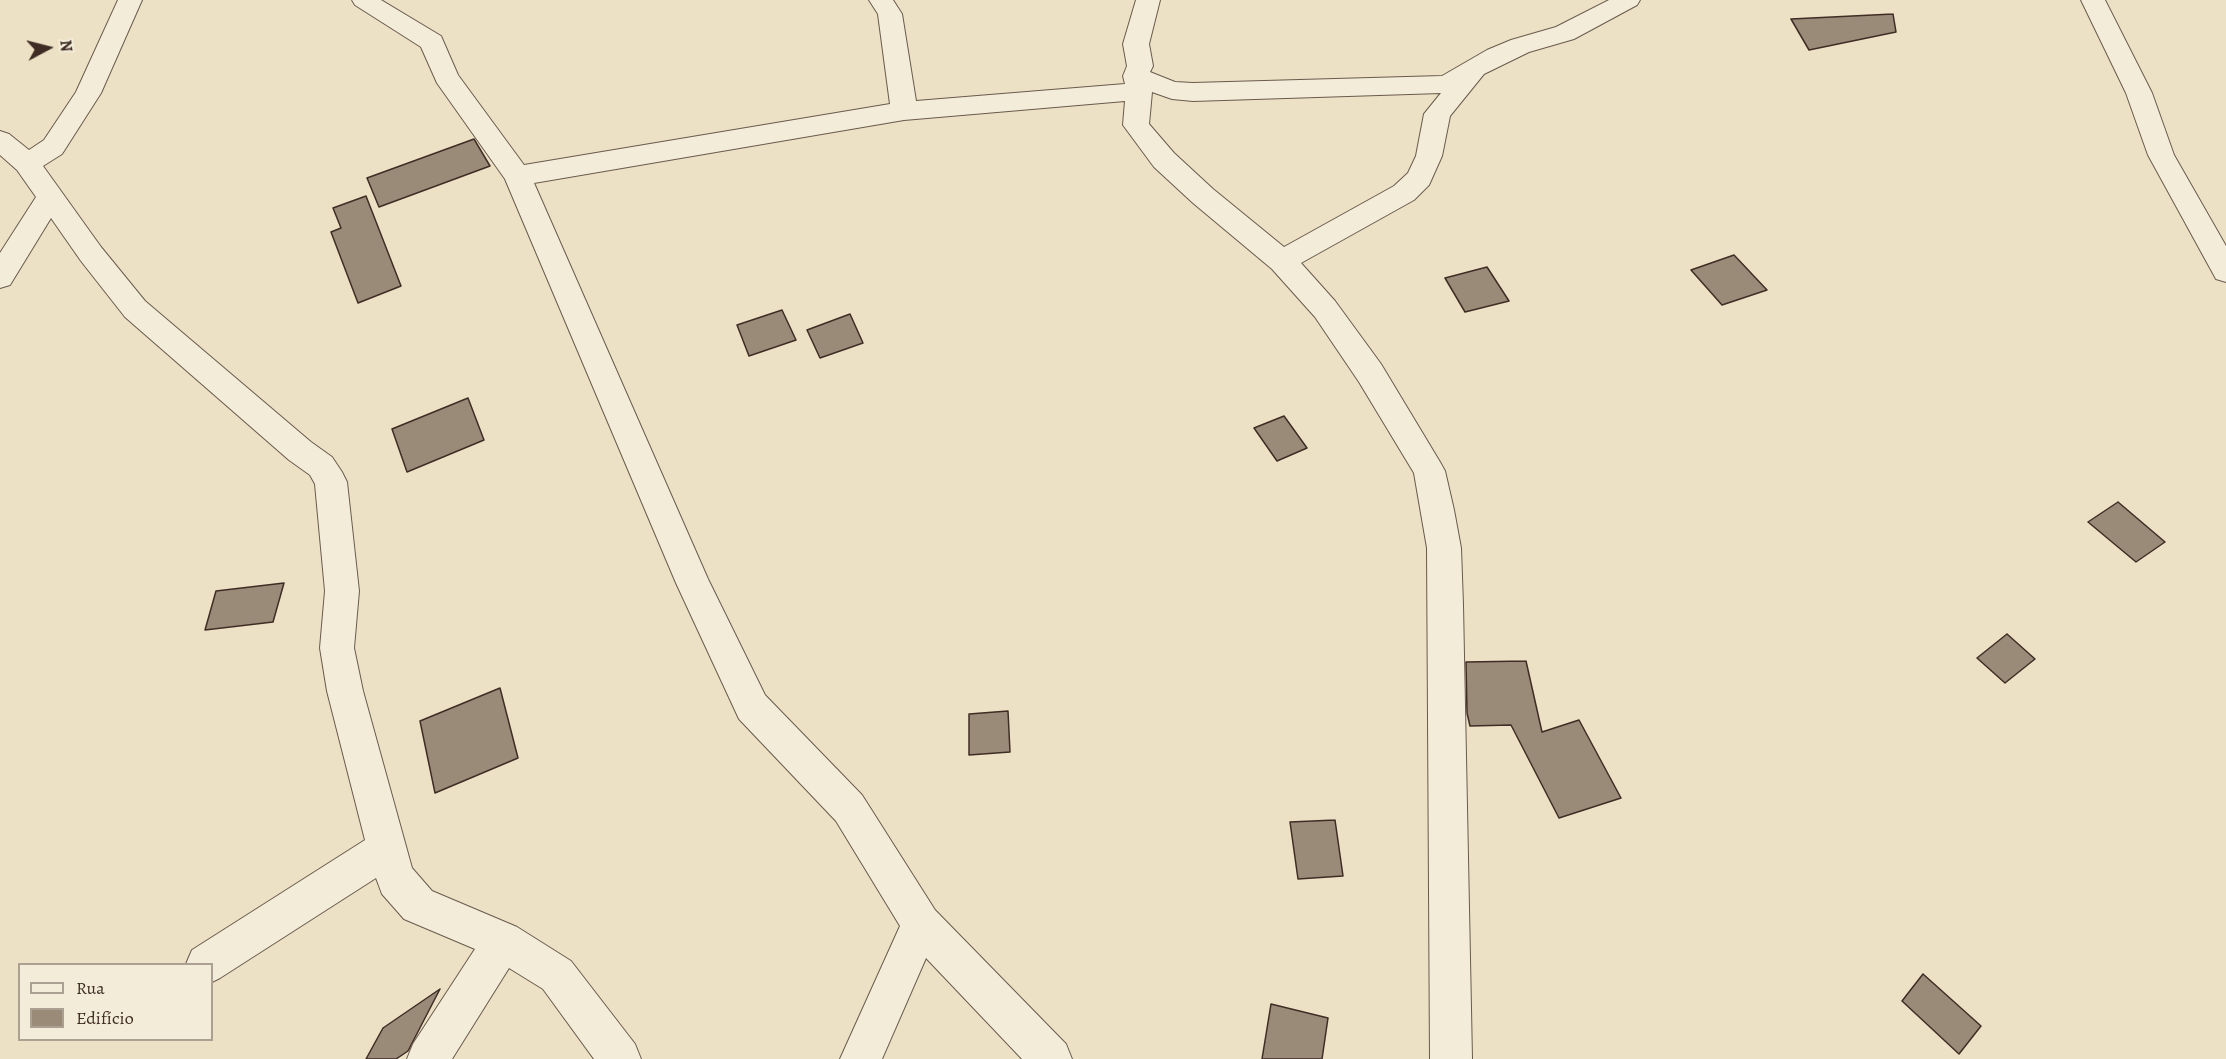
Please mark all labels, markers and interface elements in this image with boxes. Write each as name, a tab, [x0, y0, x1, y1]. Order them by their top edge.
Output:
north arrow	[18, 18, 78, 78]
text: N	[54, 39, 77, 53]
legend	[18, 963, 213, 1041]
text: Rua	[76, 976, 105, 1000]
text: Edifício	[76, 1006, 134, 1030]

